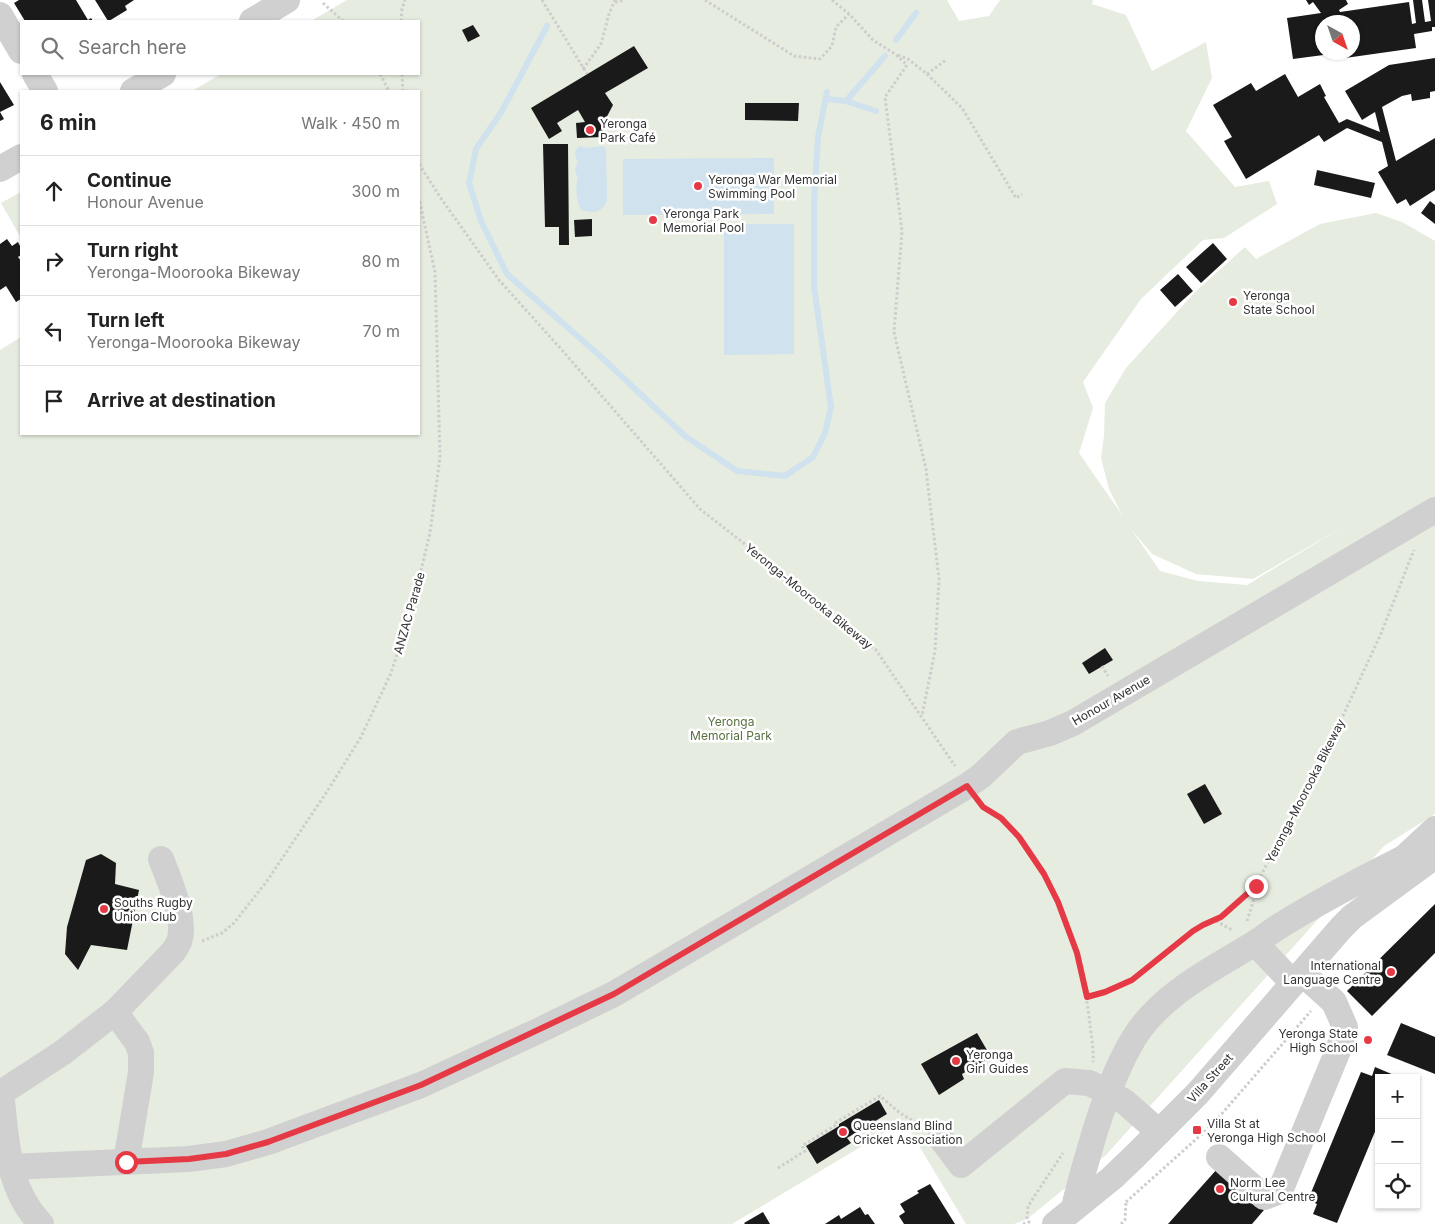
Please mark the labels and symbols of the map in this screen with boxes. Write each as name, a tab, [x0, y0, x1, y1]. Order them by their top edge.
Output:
north arrow	[1315, 15, 1360, 60]
place label: Yeronga Park Café	[600, 116, 656, 145]
marker: Yeronga Park Café	[584, 124, 596, 136]
place label: Yeronga War Memorial Swimming Pool	[708, 172, 837, 201]
marker: Yeronga War Memorial Swimming Pool	[692, 180, 704, 192]
place label: Yeronga Park Memorial Pool	[663, 206, 744, 235]
marker: Yeronga Park Memorial Pool	[647, 214, 659, 226]
place label: Yeronga State School	[1243, 288, 1315, 317]
marker: Yeronga State School	[1227, 296, 1239, 308]
street label: Yeronga-Moorooka Bikeway	[742, 540, 876, 652]
street label: ANZAC Parade	[390, 570, 428, 656]
street label: Honour Avenue	[1069, 672, 1153, 728]
park label: Yeronga Memorial Park	[690, 714, 772, 743]
street label: Yeronga-Moorooka Bikeway	[1262, 716, 1348, 866]
route end	[1245, 875, 1268, 898]
place label: Souths Rugby Union Club	[114, 895, 193, 924]
marker: Souths Rugby Union Club	[98, 903, 110, 915]
place label: International Language Centre	[1283, 958, 1381, 987]
marker: International Language Centre	[1385, 966, 1397, 978]
place label: Yeronga State High School	[1278, 1026, 1358, 1055]
marker: Yeronga State High School	[1362, 1034, 1374, 1046]
place label: Yeronga Girl Guides	[966, 1047, 1028, 1076]
street label: Villa Street	[1184, 1050, 1236, 1106]
marker: Yeronga Girl Guides	[950, 1055, 962, 1067]
place label: Villa St at Yeronga High School	[1207, 1116, 1326, 1145]
place label: Queensland Blind Cricket Association	[853, 1118, 963, 1147]
marker: Villa St at Yeronga High School	[1191, 1124, 1203, 1136]
marker: Queensland Blind Cricket Association	[837, 1126, 849, 1138]
route start	[115, 1151, 138, 1174]
place label: Norm Lee Cultural Centre	[1230, 1175, 1316, 1204]
marker: Norm Lee Cultural Centre	[1214, 1183, 1226, 1195]

